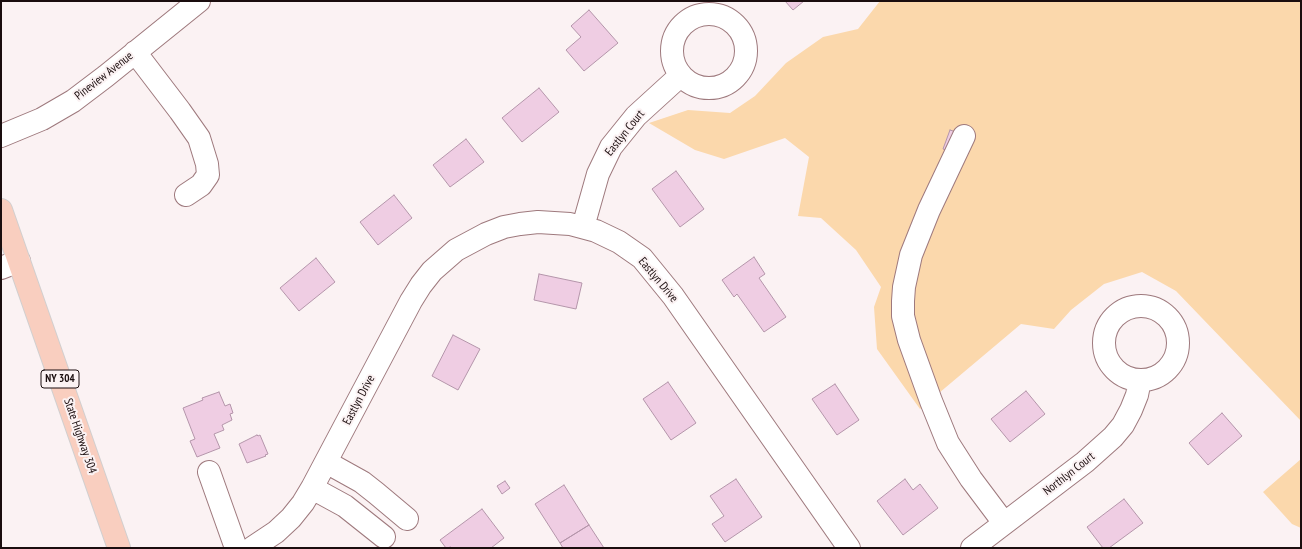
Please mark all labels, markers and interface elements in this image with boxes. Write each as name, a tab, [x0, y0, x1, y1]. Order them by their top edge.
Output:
street label: Pineview Avenue	[72, 49, 136, 103]
street label: Eastlyn Court	[602, 107, 648, 159]
street label: Eastlyn Drive	[635, 255, 681, 305]
road number: NY 304	[41, 370, 79, 388]
street label: Eastlyn Drive	[340, 373, 378, 427]
street label: State Highway 304	[60, 397, 100, 475]
street label: Northlyn Court	[1040, 449, 1098, 499]

